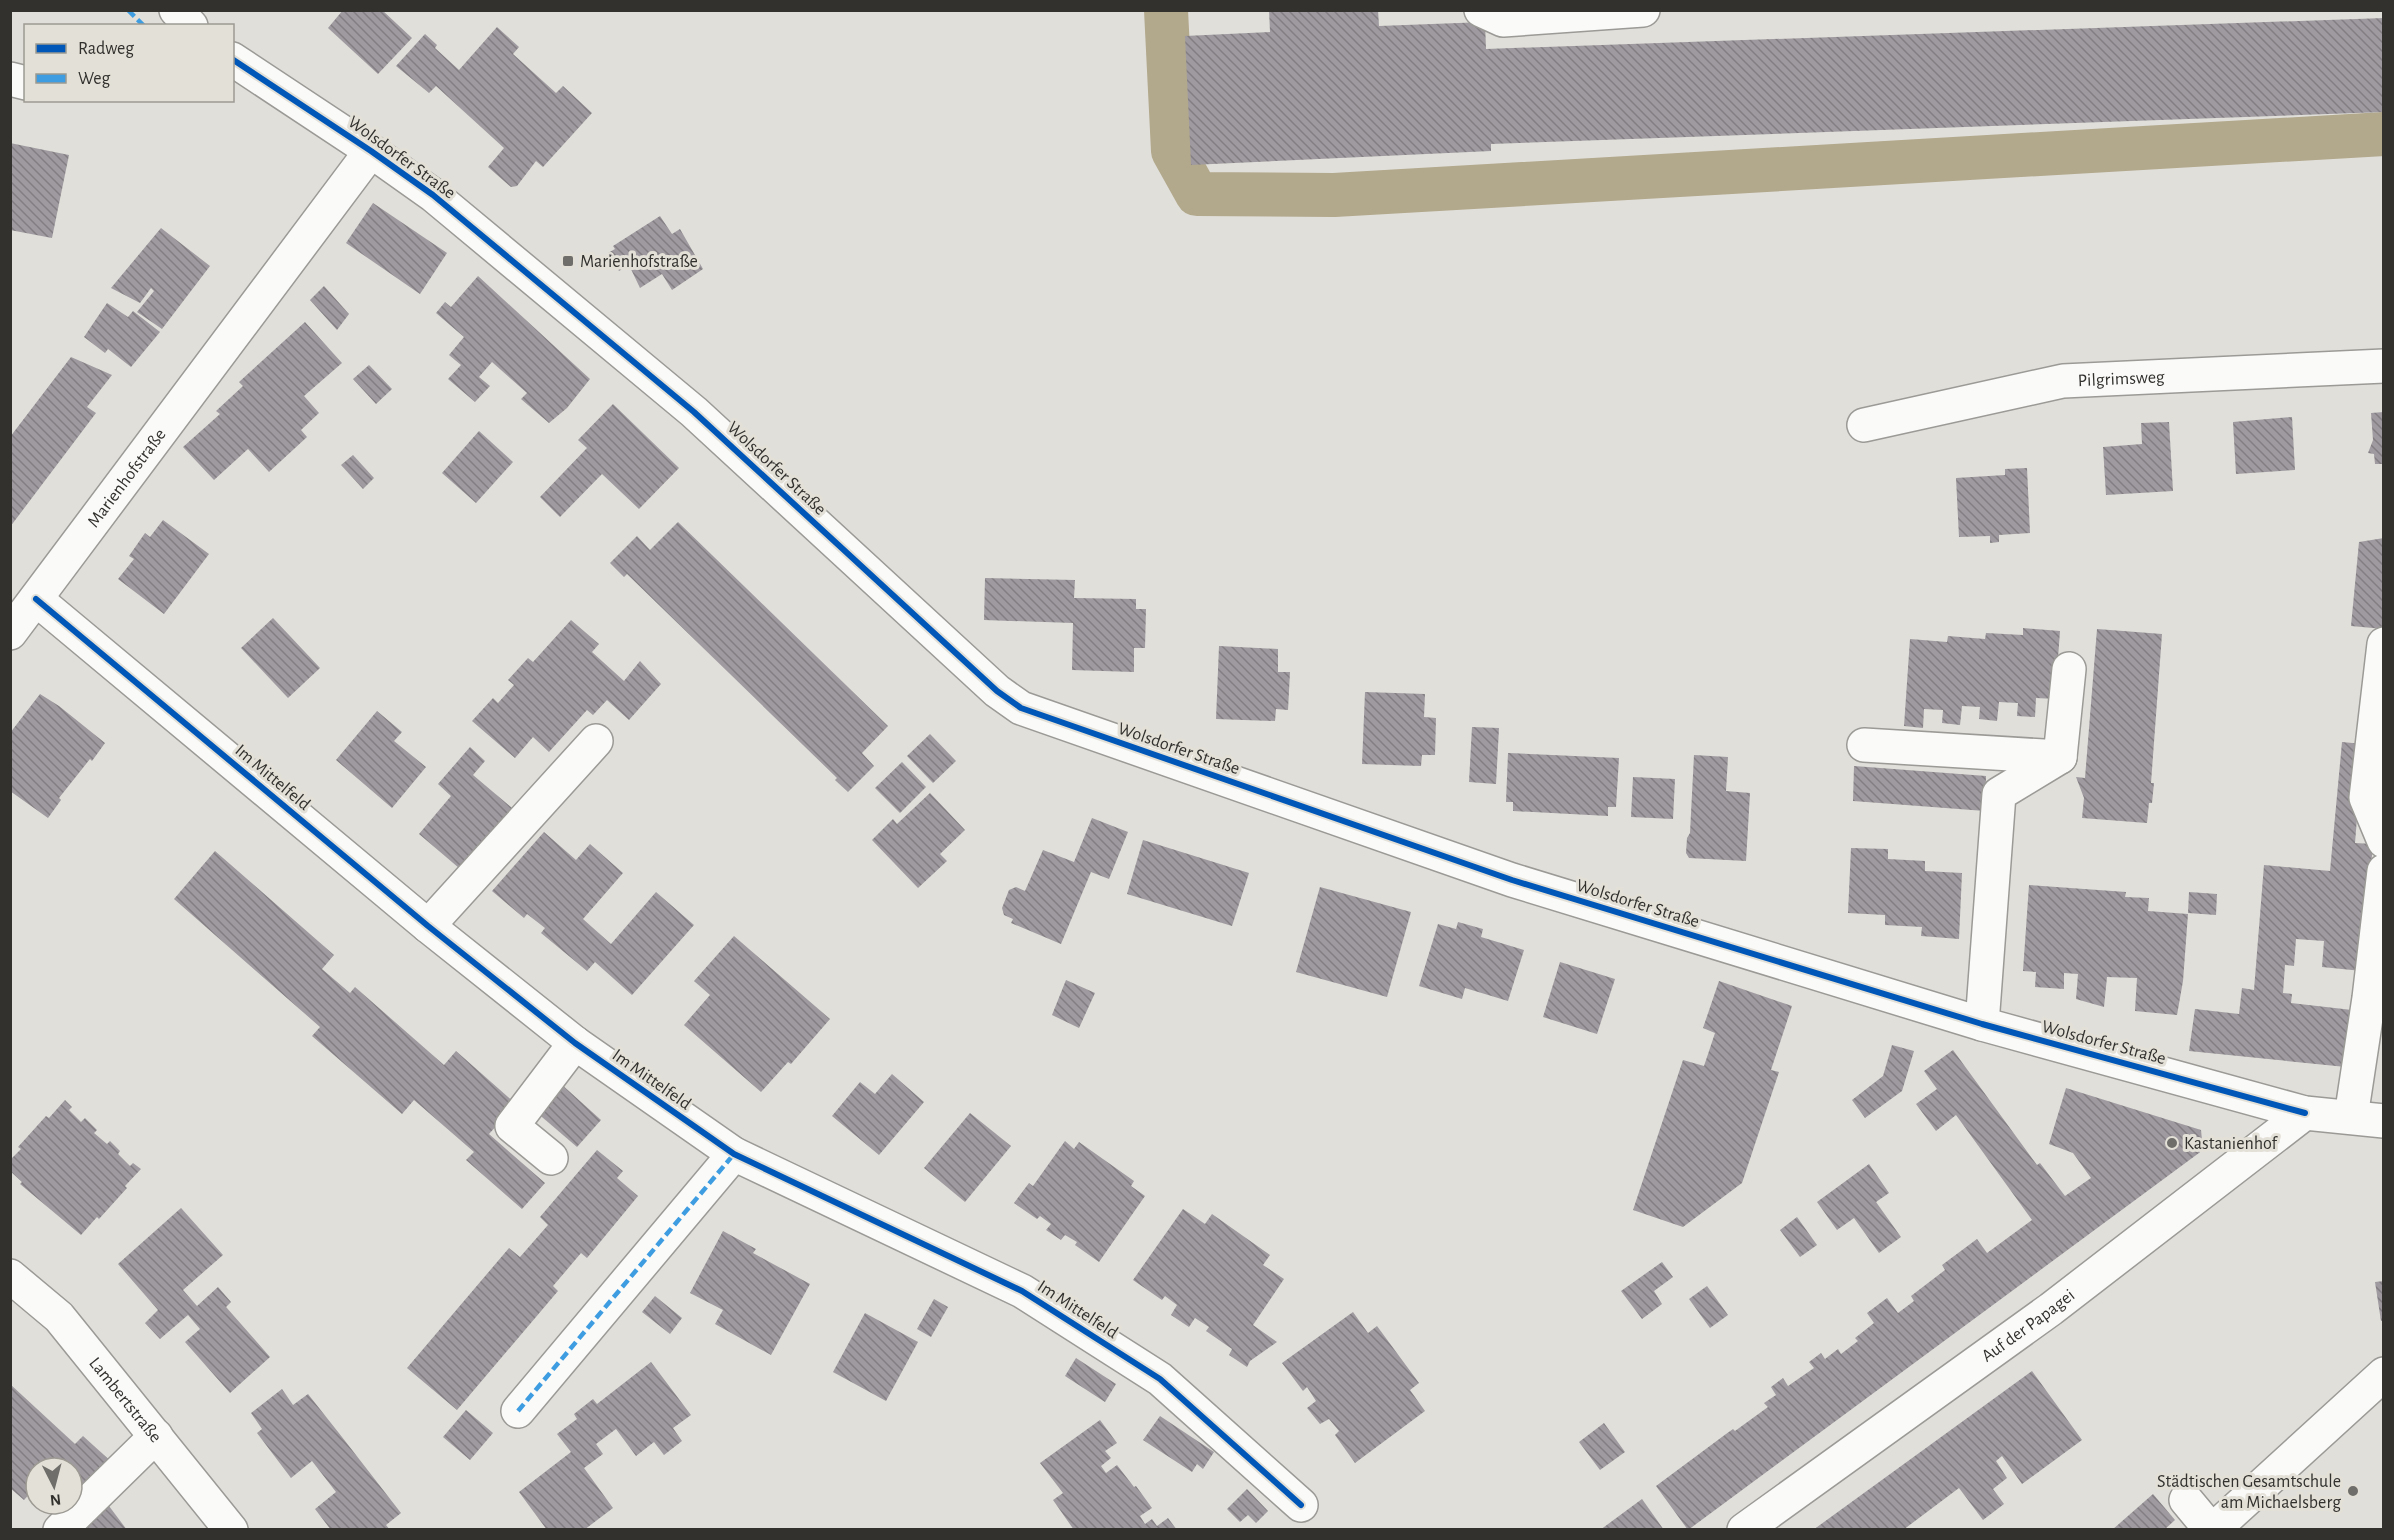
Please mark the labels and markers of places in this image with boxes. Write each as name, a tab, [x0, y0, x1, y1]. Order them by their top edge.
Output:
place label: Marienhofstraße	[580, 253, 698, 271]
marker: Marienhofstraße	[561, 254, 575, 268]
place label: Kastanienhof	[2184, 1135, 2279, 1153]
marker: Kastanienhof	[2165, 1136, 2179, 1150]
place label: Städtischen Gesamtschule am Michaelsberg	[2157, 1473, 2341, 1512]
marker: Städtischen Gesamtschule am Michaelsberg	[2346, 1484, 2360, 1498]

